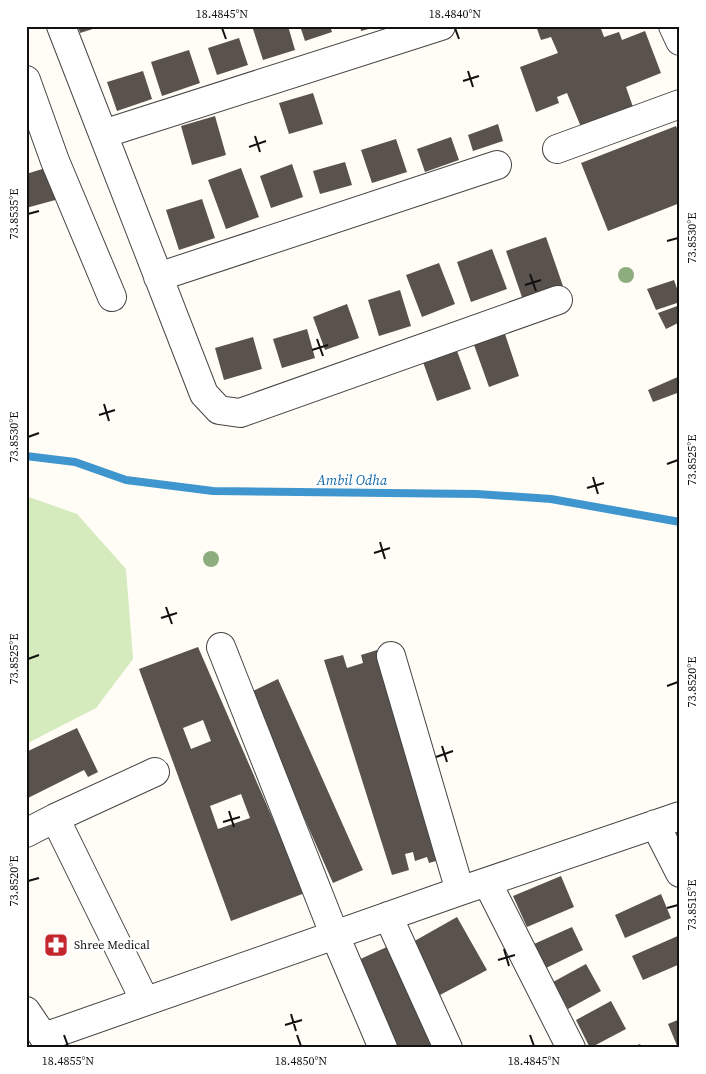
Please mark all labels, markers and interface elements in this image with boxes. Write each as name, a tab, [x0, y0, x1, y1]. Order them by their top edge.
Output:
text: 18.4845°N	[196, 6, 248, 22]
text: 18.4840°N	[429, 6, 481, 22]
text: 73.8535°E	[6, 189, 22, 239]
text: 73.8530°E	[684, 213, 700, 263]
text: 73.8530°E	[6, 412, 22, 462]
text: 73.8525°E	[684, 435, 700, 485]
water label: Ambil Odha	[316, 470, 388, 490]
text: 73.8525°E	[6, 634, 22, 684]
text: 73.8520°E	[684, 657, 700, 707]
text: 73.8520°E	[6, 856, 22, 906]
text: 73.8515°E	[684, 880, 700, 930]
pharmacy icon: Shree Medical	[43, 932, 69, 958]
place label: Shree Medical	[74, 937, 150, 953]
text: 18.4855°N	[42, 1053, 94, 1069]
text: 18.4850°N	[275, 1053, 327, 1069]
text: 18.4845°N	[508, 1053, 560, 1069]

